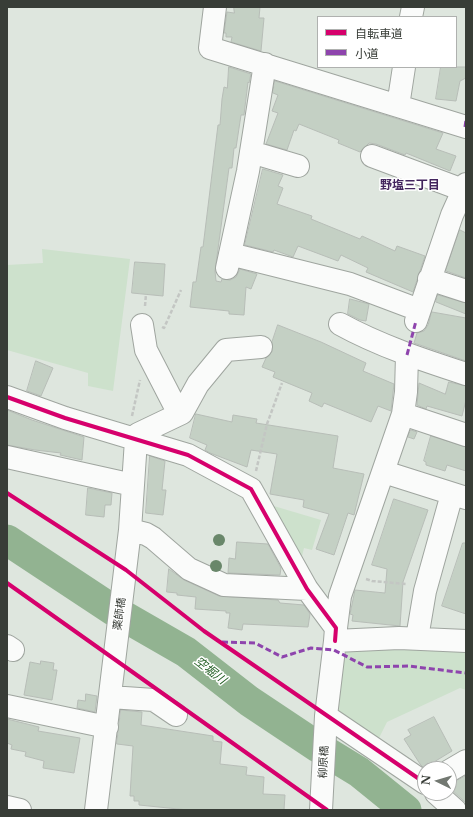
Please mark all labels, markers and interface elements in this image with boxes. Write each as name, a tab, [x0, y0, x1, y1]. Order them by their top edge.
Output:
legend	[317, 16, 457, 68]
text: 自転車道	[355, 26, 403, 41]
text: 小道	[355, 46, 379, 61]
district label: 野塩三丁目	[380, 179, 440, 193]
street label: 薬師橋	[111, 597, 129, 631]
water label: 空堀川	[191, 654, 229, 688]
street label: 柳原橋	[317, 745, 331, 779]
north arrow	[417, 761, 457, 801]
text: N	[419, 774, 433, 786]

